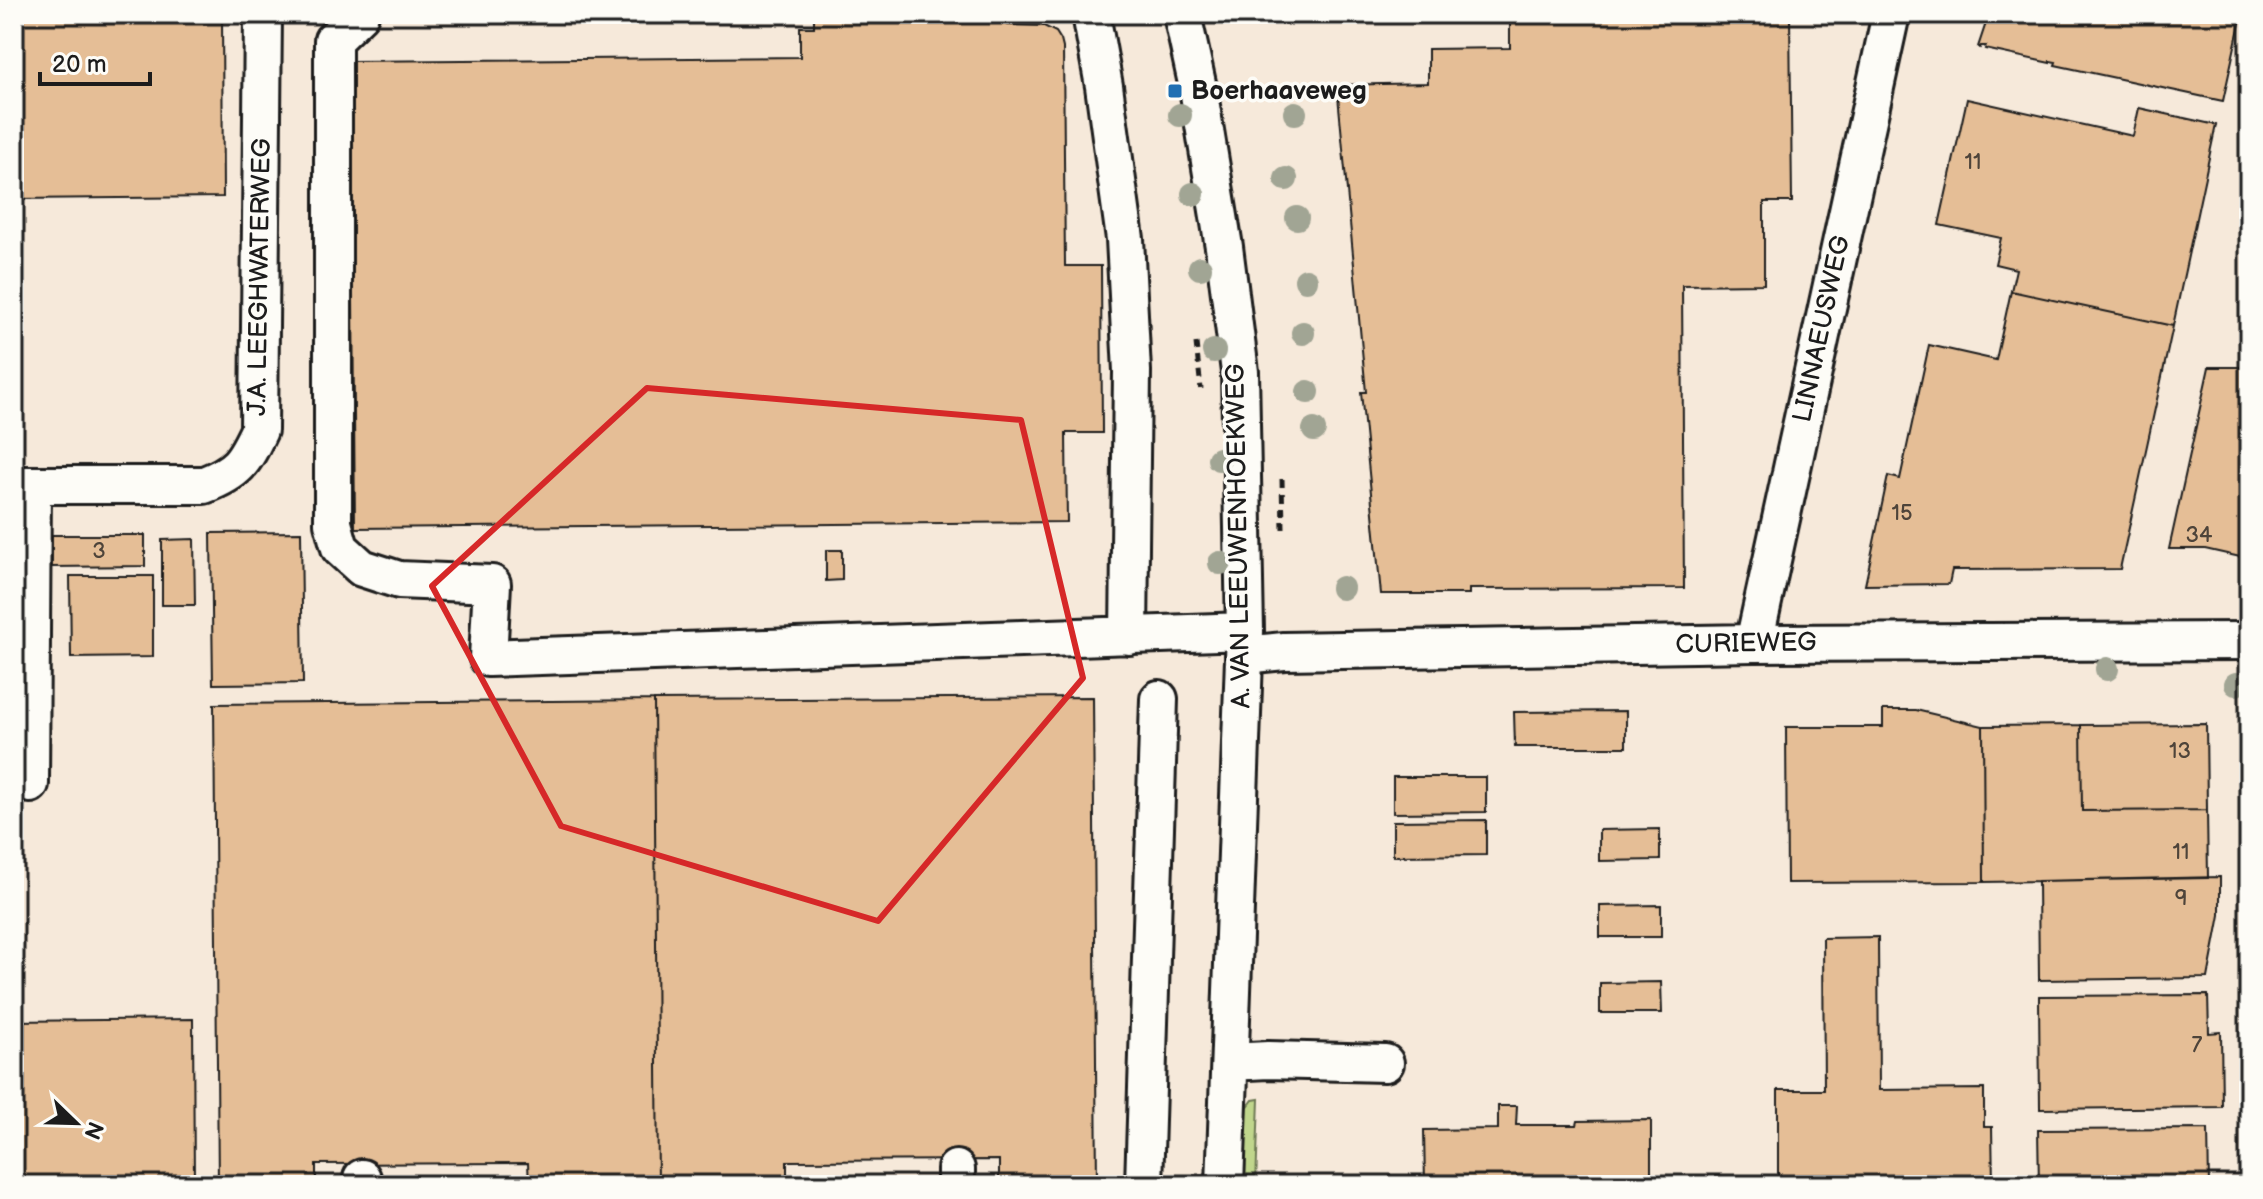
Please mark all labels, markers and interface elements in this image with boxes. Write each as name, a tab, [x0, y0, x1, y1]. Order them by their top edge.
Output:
scale bar	[40, 36, 150, 86]
text: 20 m	[52, 50, 107, 79]
place label: Boerhaaveweg	[1191, 76, 1367, 107]
marker: Boerhaaveweg	[1166, 82, 1184, 100]
street label: J.A. LEEGHWATERWEG	[242, 138, 278, 416]
house number: 11	[1964, 149, 1982, 176]
street label: LINNAEUSWEG	[1787, 233, 1857, 425]
street label: A. VAN LEEUWENHOEKWEG	[1220, 363, 1258, 709]
house number: 15	[1891, 500, 1913, 527]
house number: 34	[2186, 522, 2213, 549]
house number: 3	[92, 538, 106, 565]
street label: CURIEWEG	[1675, 627, 1817, 661]
house number: 13	[2169, 738, 2191, 765]
house number: 11	[2172, 839, 2190, 866]
house number: 9	[2175, 885, 2187, 912]
house number: 7	[2192, 1032, 2203, 1059]
north arrow	[36, 1083, 116, 1163]
text: N	[77, 1117, 109, 1143]

